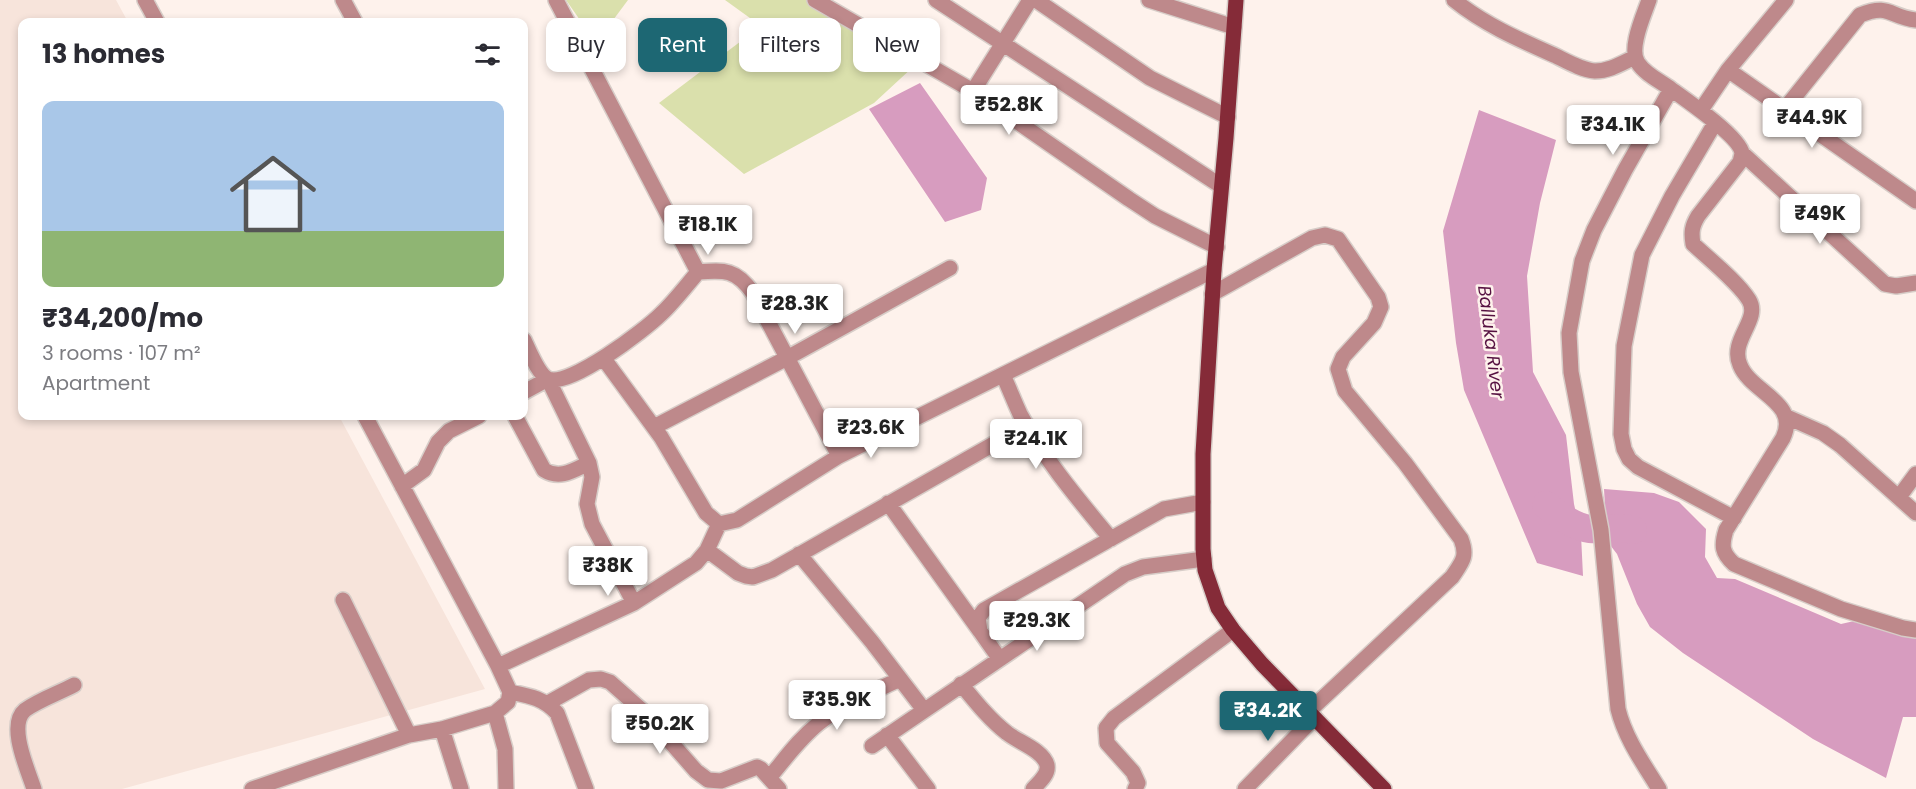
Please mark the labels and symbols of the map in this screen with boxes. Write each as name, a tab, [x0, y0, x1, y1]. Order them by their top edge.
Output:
pin: ₹52.8K	[960, 85, 1058, 136]
pin: ₹44.9K	[1763, 98, 1861, 149]
pin: ₹34.1K	[1564, 105, 1662, 156]
pin: ₹49K	[1784, 194, 1856, 245]
pin: ₹18.1K	[659, 205, 757, 256]
pin: ₹28.3K	[746, 284, 844, 335]
water label: Balluka River	[1472, 284, 1511, 401]
pin: ₹23.6K	[822, 408, 920, 459]
pin: ₹24.1K	[987, 419, 1085, 470]
pin: ₹38K	[572, 546, 644, 597]
pin: ₹29.3K	[988, 601, 1086, 652]
pin: ₹35.9K	[788, 680, 886, 731]
pin: ₹34.2K	[1219, 691, 1317, 742]
pin: ₹50.2K	[611, 704, 709, 755]

